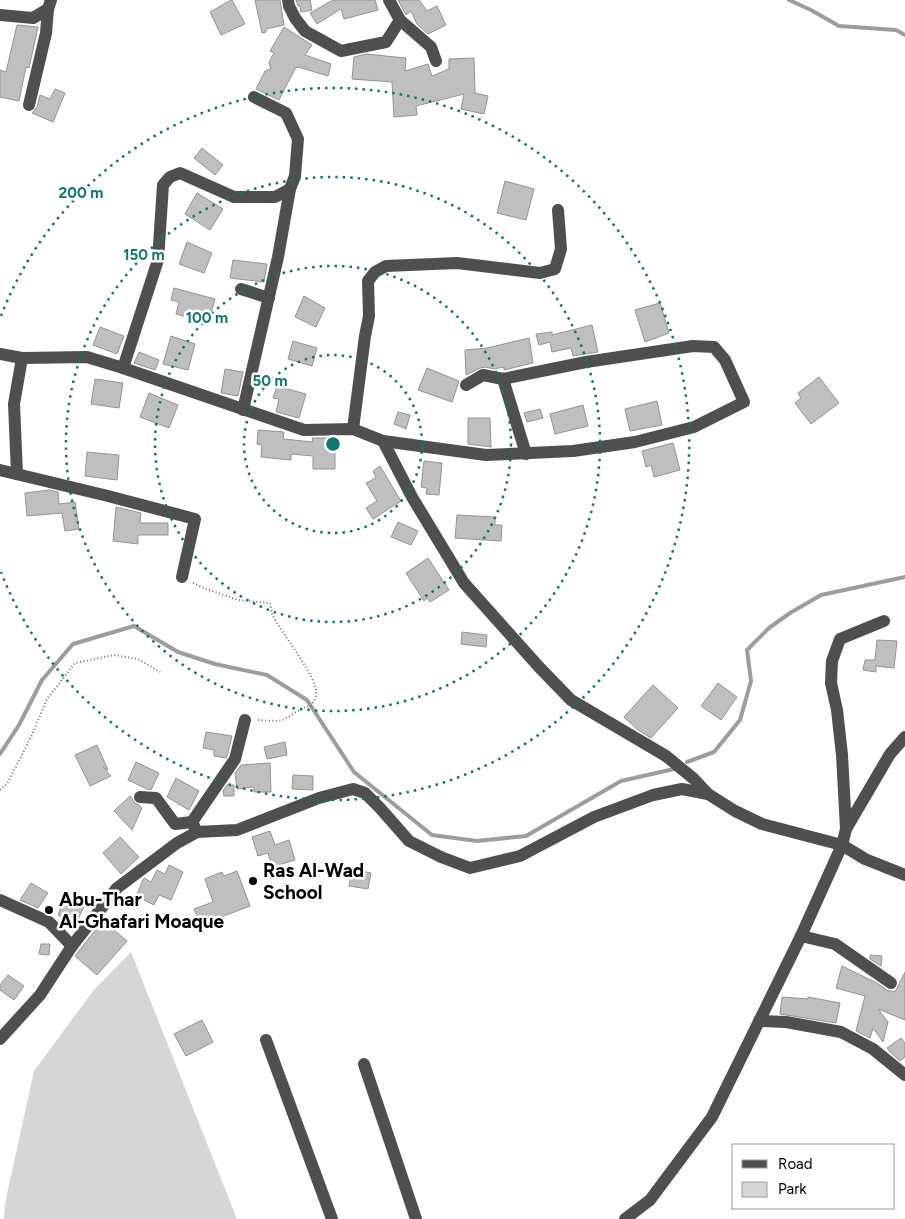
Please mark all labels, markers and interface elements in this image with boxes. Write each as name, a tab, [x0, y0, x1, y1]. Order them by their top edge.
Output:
text: 200 m	[59, 184, 103, 202]
text: 150 m	[123, 246, 165, 264]
text: 100 m	[186, 309, 228, 327]
text: 50 m	[252, 372, 288, 390]
centre of rings	[324, 435, 342, 453]
place label: Ras Al-Wad School	[263, 859, 364, 904]
marker: Ras Al-Wad School	[247, 875, 259, 887]
place label: Abu-Thar Al-Ghafari Moaque	[59, 888, 225, 933]
marker: Abu-Thar Al-Ghafari Moaque	[43, 904, 55, 916]
legend	[732, 1144, 895, 1209]
text: Road	[778, 1155, 813, 1173]
text: Park	[778, 1180, 807, 1198]

